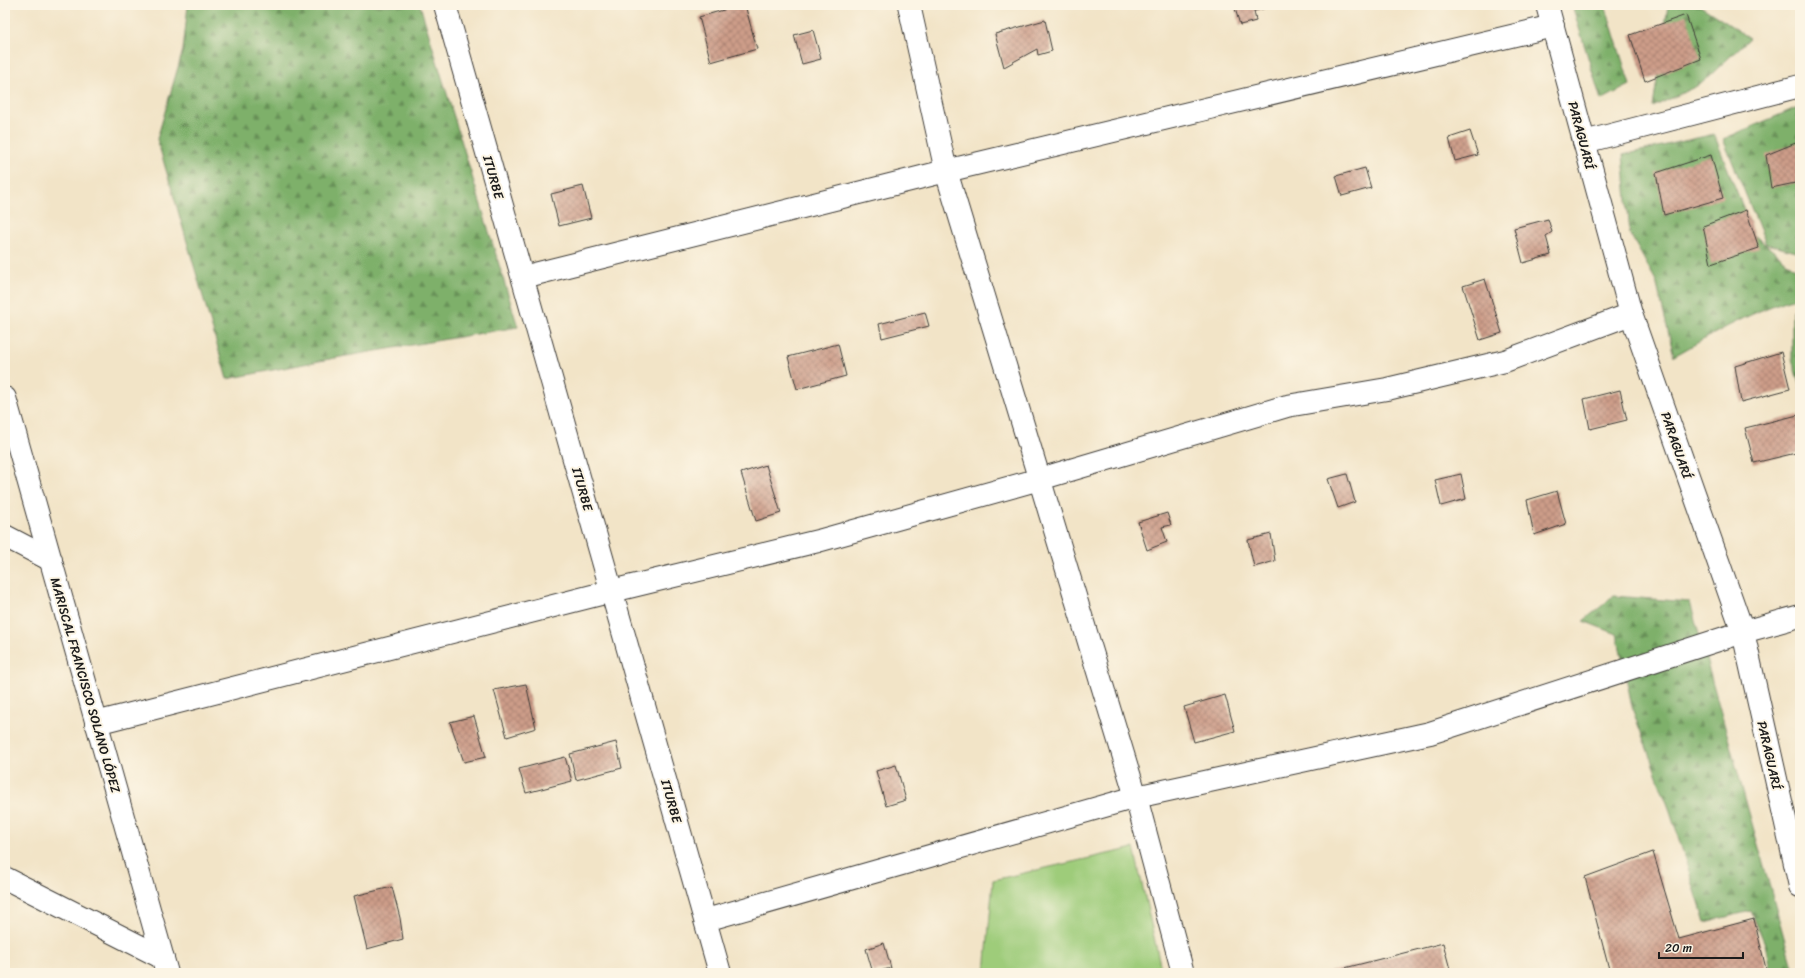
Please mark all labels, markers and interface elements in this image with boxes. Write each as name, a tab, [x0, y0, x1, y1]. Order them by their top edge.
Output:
street label: PARAGUARÍ	[1561, 99, 1602, 172]
street label: ITURBE	[476, 152, 511, 202]
street label: PARAGUARÍ	[1654, 409, 1699, 483]
street label: ITURBE	[565, 464, 600, 514]
street label: MARISCAL FRANCISCO SOLANO LÓPEZ	[44, 575, 128, 796]
street label: PARAGUARÍ	[1750, 719, 1789, 792]
street label: ITURBE	[654, 776, 689, 826]
scale bar	[1659, 934, 1743, 960]
text: 20 m	[1665, 937, 1692, 959]

